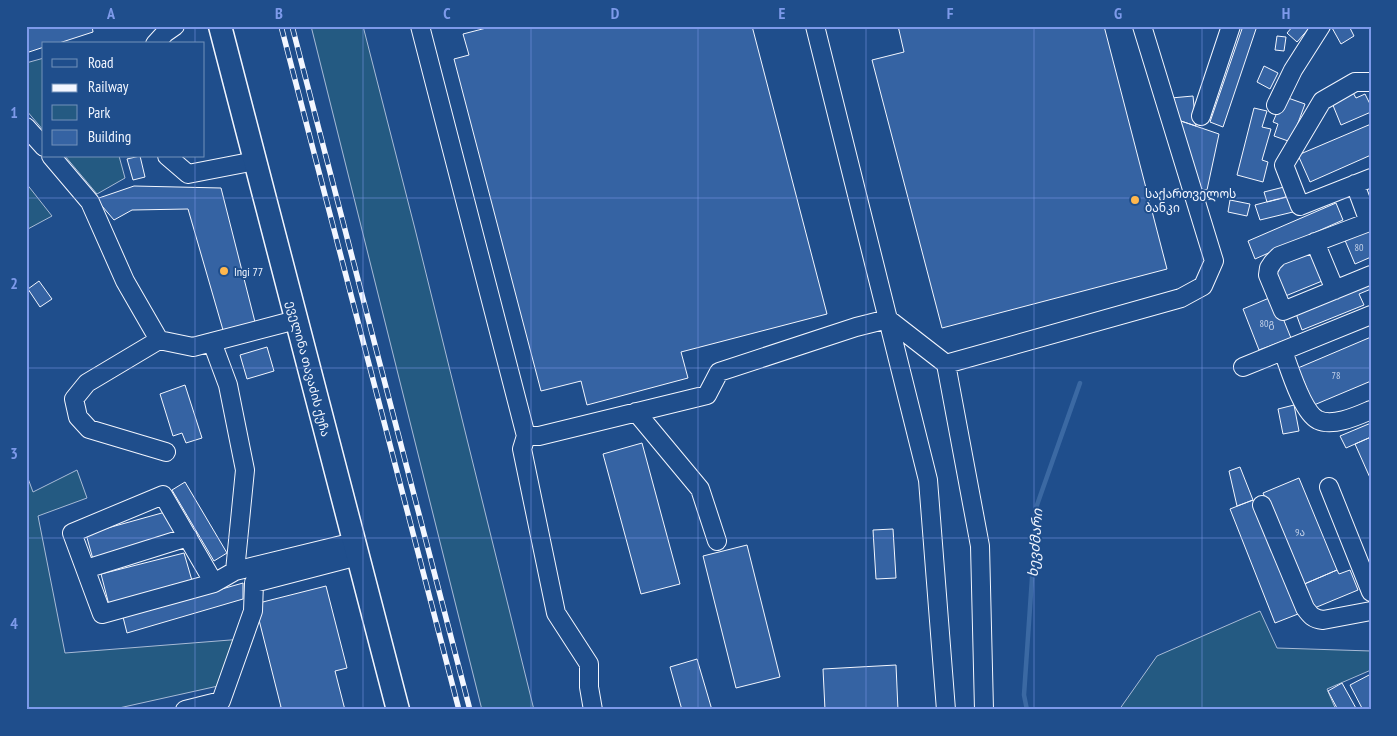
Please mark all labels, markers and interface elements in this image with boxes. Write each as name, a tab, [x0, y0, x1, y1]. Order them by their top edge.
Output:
text: A	[106, 3, 116, 23]
text: B	[275, 3, 283, 23]
text: C	[443, 3, 451, 23]
text: D	[611, 3, 620, 23]
text: E	[779, 3, 786, 23]
text: F	[947, 3, 954, 23]
text: G	[1114, 3, 1122, 23]
text: H	[1282, 3, 1290, 23]
legend	[42, 42, 205, 158]
text: Road	[88, 53, 114, 72]
text: Railway	[88, 77, 129, 96]
text: 1	[10, 102, 18, 122]
text: Park	[88, 103, 110, 122]
text: Building	[88, 127, 131, 146]
place label: საქართველოს ბანკი	[1145, 186, 1236, 215]
marker: საქართველოს ბანკი	[1129, 194, 1141, 206]
house number: 80	[1355, 241, 1364, 254]
place label: Ingi 77	[234, 264, 263, 279]
marker: Ingi 77	[218, 265, 230, 277]
text: 2	[10, 273, 18, 293]
street label: ეველინა თავაძის ქუჩა	[284, 299, 334, 438]
house number: 80გ	[1260, 317, 1275, 330]
house number: 78	[1332, 369, 1341, 382]
text: 3	[10, 443, 18, 463]
water label: ხევძმარი	[1024, 507, 1046, 578]
house number: 9ა	[1295, 526, 1305, 539]
text: 4	[10, 613, 18, 633]

